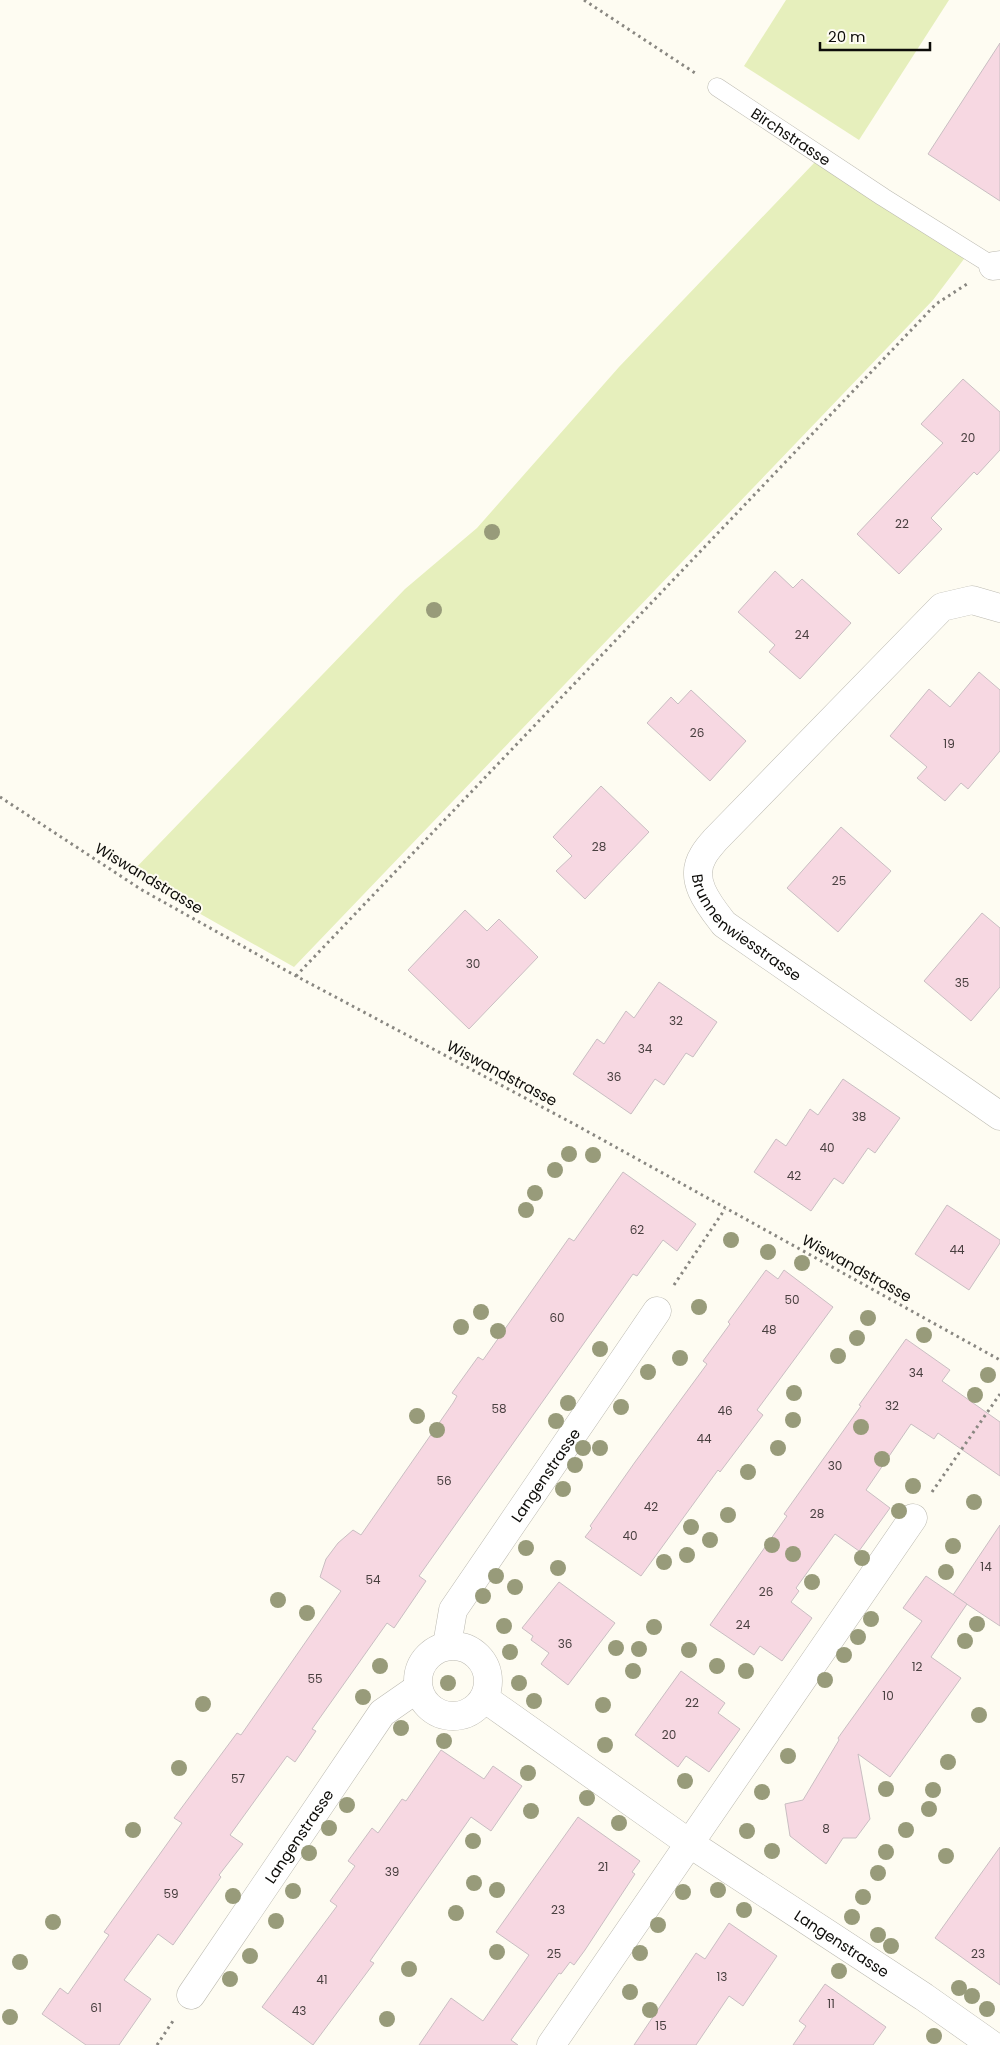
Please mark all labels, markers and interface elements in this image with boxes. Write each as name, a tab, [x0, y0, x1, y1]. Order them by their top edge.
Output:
scale bar	[820, 20, 930, 52]
text: 20 m	[828, 26, 866, 47]
street label: Birchstrasse	[747, 102, 835, 170]
house number: 20	[961, 429, 975, 446]
house number: 22	[895, 515, 909, 532]
house number: 24	[795, 626, 810, 643]
house number: 26	[690, 724, 704, 741]
house number: 19	[943, 735, 955, 752]
street label: Wiswandstrasse	[91, 837, 207, 919]
house number: 28	[592, 838, 606, 855]
street label: Brunnenwiesstrasse	[687, 872, 806, 985]
house number: 25	[832, 872, 846, 889]
house number: 30	[466, 955, 480, 972]
house number: 35	[955, 974, 969, 991]
house number: 32	[669, 1012, 683, 1029]
street label: Wiswandstrasse	[443, 1035, 561, 1111]
house number: 34	[638, 1040, 653, 1057]
house number: 36	[607, 1068, 621, 1085]
house number: 38	[852, 1108, 866, 1125]
house number: 40	[819, 1139, 835, 1156]
house number: 42	[787, 1167, 801, 1184]
house number: 62	[630, 1221, 644, 1238]
street label: Wiswandstrasse	[798, 1229, 916, 1307]
house number: 44	[949, 1241, 965, 1258]
house number: 50	[784, 1291, 800, 1308]
house number: 60	[549, 1309, 565, 1326]
house number: 48	[761, 1321, 777, 1338]
house number: 34	[909, 1364, 924, 1381]
house number: 32	[885, 1397, 899, 1414]
house number: 58	[491, 1400, 507, 1417]
house number: 46	[717, 1402, 733, 1419]
street label: Langenstrasse	[506, 1424, 585, 1526]
house number: 44	[696, 1430, 712, 1447]
house number: 30	[828, 1457, 842, 1474]
house number: 56	[436, 1472, 452, 1489]
house number: 42	[644, 1498, 658, 1515]
house number: 28	[810, 1505, 824, 1522]
house number: 40	[622, 1527, 638, 1544]
house number: 14	[980, 1558, 992, 1575]
house number: 54	[365, 1571, 381, 1588]
house number: 26	[759, 1583, 773, 1600]
house number: 24	[736, 1616, 751, 1633]
house number: 36	[558, 1635, 572, 1652]
house number: 12	[912, 1658, 922, 1675]
house number: 55	[307, 1670, 323, 1687]
house number: 10	[882, 1687, 894, 1704]
house number: 22	[685, 1694, 699, 1711]
house number: 20	[662, 1726, 676, 1743]
house number: 57	[231, 1770, 245, 1787]
street label: Langenstrasse	[259, 1785, 338, 1887]
house number: 8	[822, 1820, 830, 1837]
house number: 21	[598, 1858, 608, 1875]
house number: 39	[385, 1863, 399, 1880]
house number: 59	[163, 1885, 179, 1902]
house number: 23	[551, 1901, 565, 1918]
street label: Langenstrasse	[790, 1904, 893, 1982]
house number: 25	[547, 1945, 561, 1962]
house number: 23	[971, 1945, 985, 1962]
house number: 13	[717, 1968, 727, 1985]
house number: 41	[316, 1971, 328, 1988]
house number: 11	[827, 1995, 835, 2012]
house number: 61	[90, 1999, 102, 2016]
house number: 43	[292, 2002, 306, 2019]
house number: 15	[655, 2017, 667, 2034]

